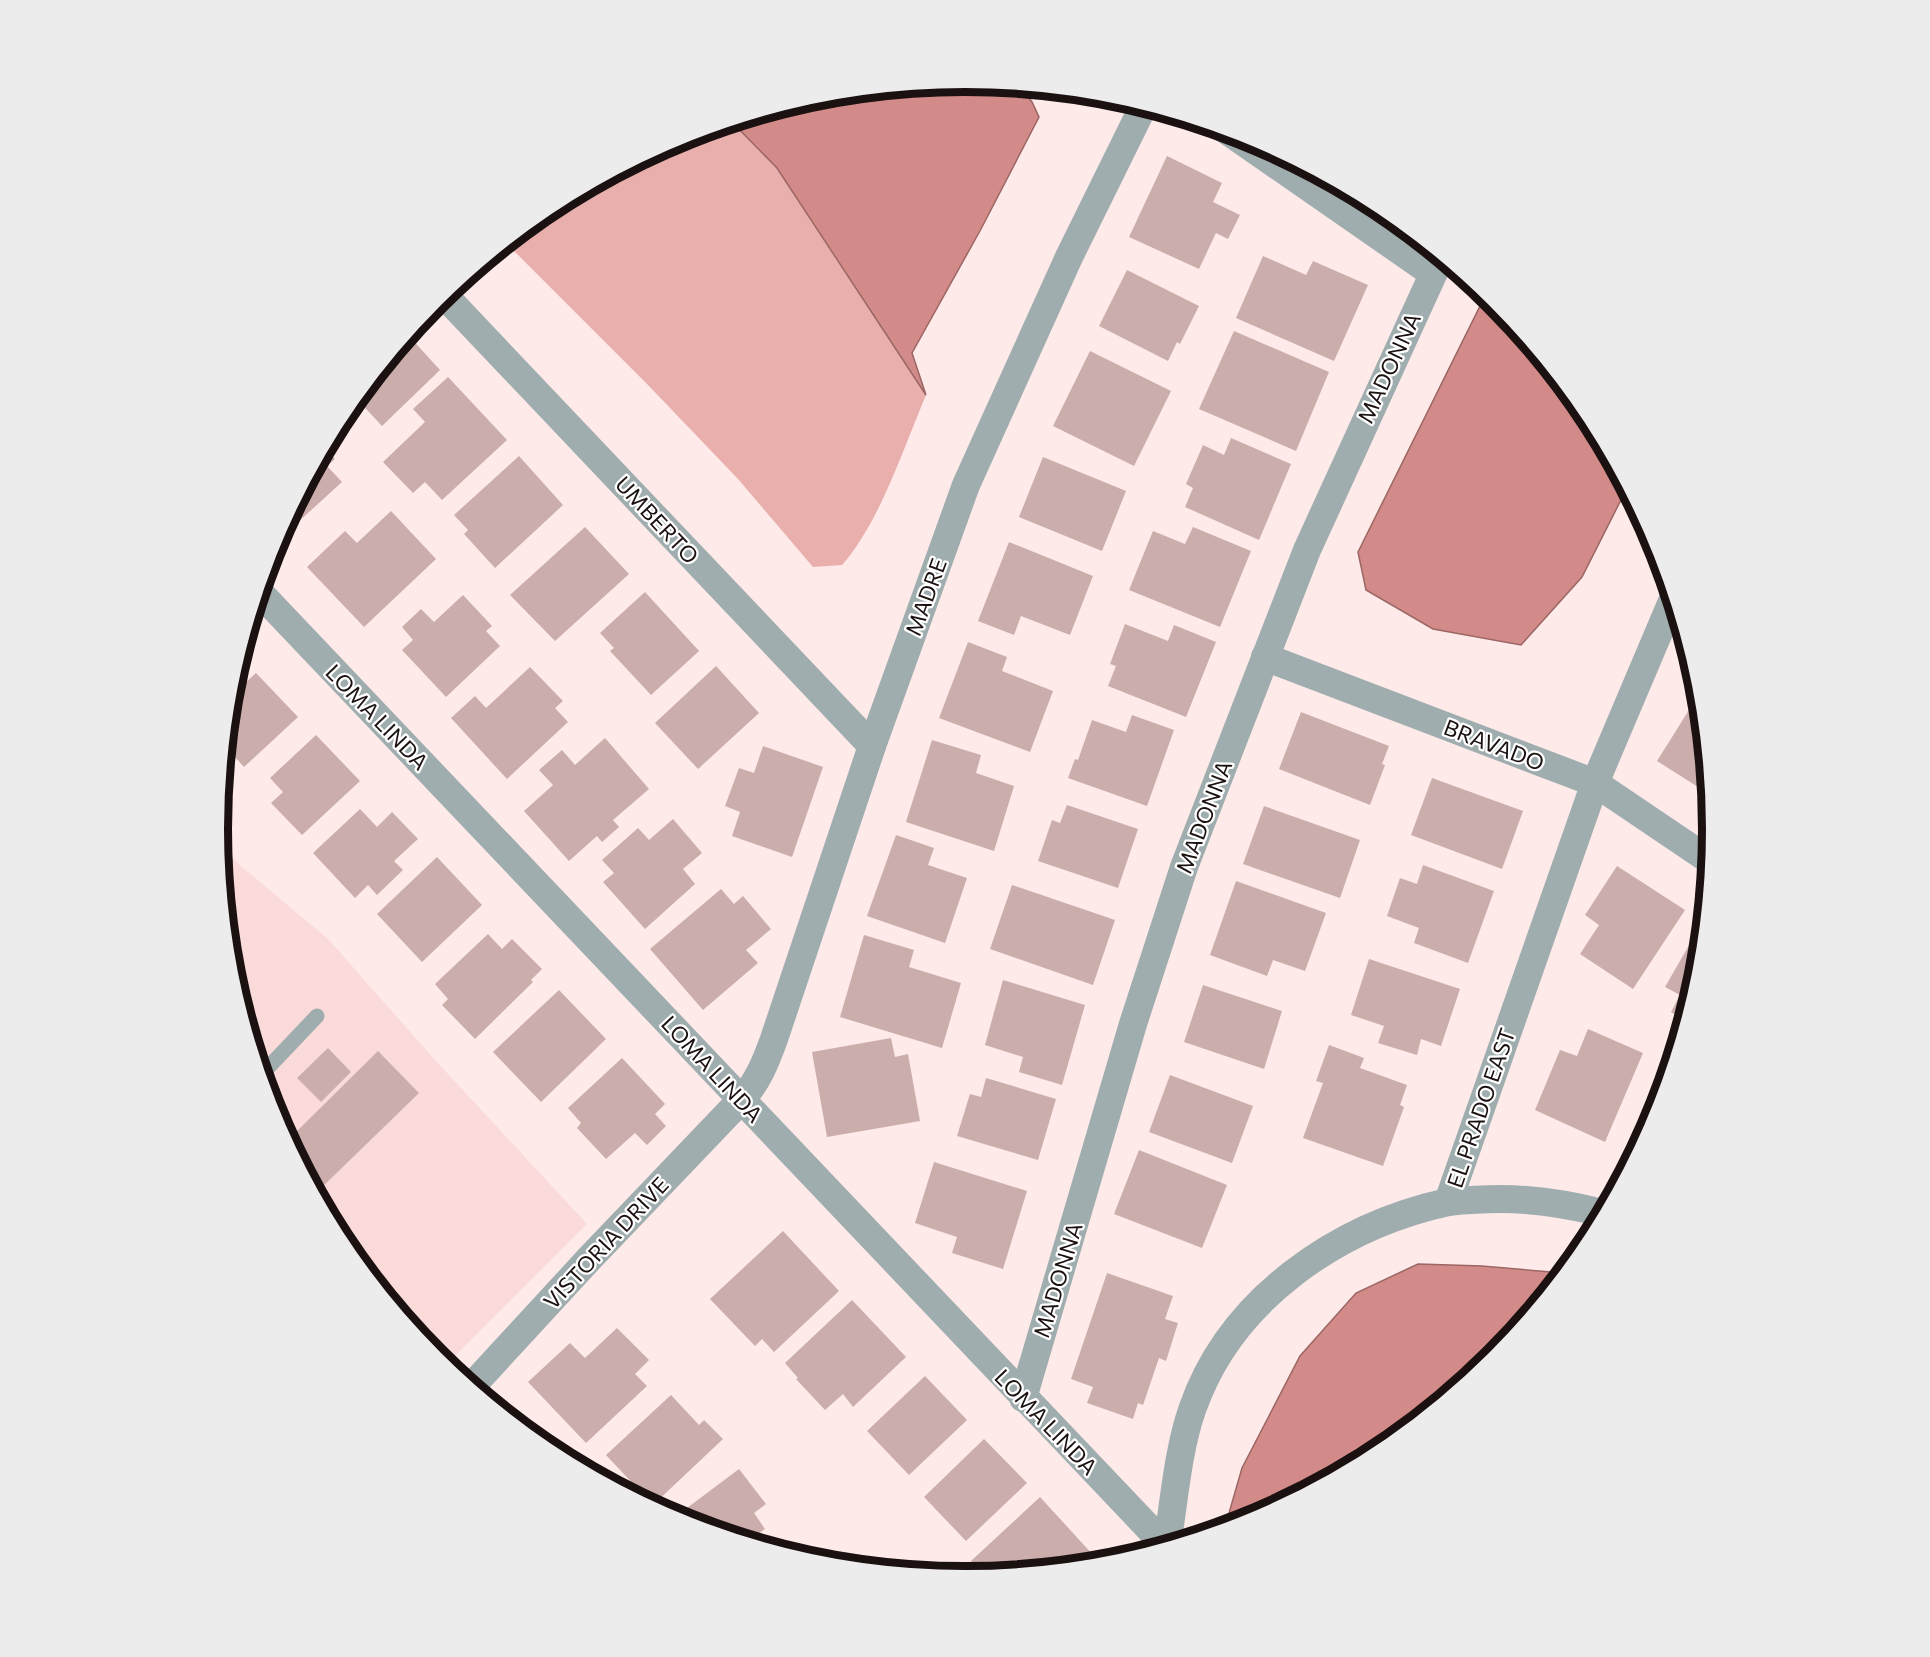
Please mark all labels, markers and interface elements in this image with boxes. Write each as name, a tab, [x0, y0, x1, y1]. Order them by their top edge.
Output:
street label: MADONNA	[1351, 308, 1426, 427]
street label: UMBERTO	[610, 470, 705, 569]
street label: MADRE	[899, 555, 952, 639]
street label: LOMA LINDA	[320, 658, 434, 775]
street label: BRAVADO	[1440, 713, 1548, 776]
street label: MADONNA	[1170, 757, 1237, 877]
street label: LOMA LINDA	[656, 1010, 769, 1128]
street label: EL PRADO EAST	[1441, 1025, 1520, 1191]
street label: VISTORIA DRIVE	[538, 1171, 674, 1314]
street label: MADONNA	[1027, 1219, 1088, 1341]
street label: LOMA LINDA	[989, 1363, 1103, 1480]

